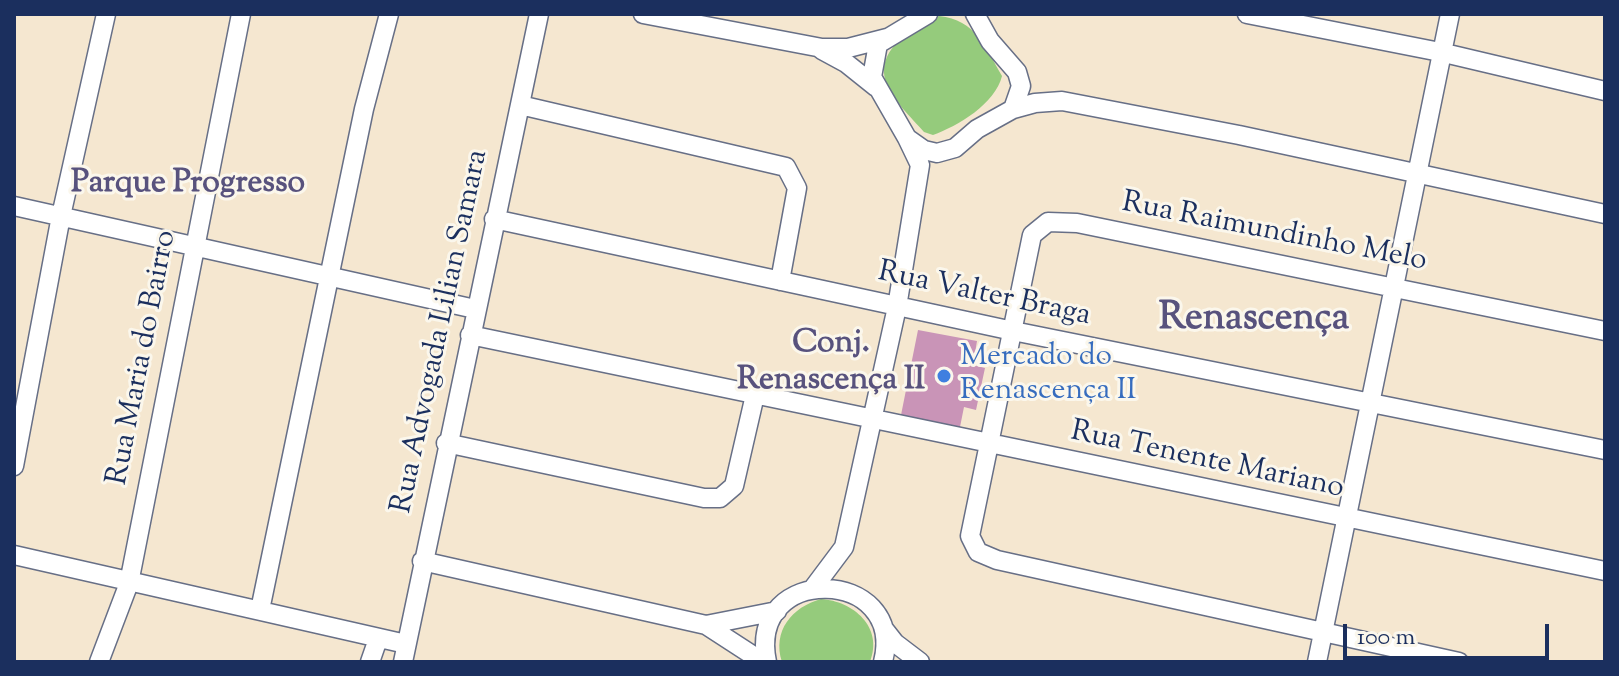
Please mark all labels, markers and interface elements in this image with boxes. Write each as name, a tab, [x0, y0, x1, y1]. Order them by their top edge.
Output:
street label: Rua Advogada Lilian Samara	[386, 147, 498, 517]
district label: Parque Progresso	[71, 167, 305, 205]
street label: Rua Raimundinho Melo	[1118, 187, 1430, 281]
street label: Rua Maria do Bairro	[102, 228, 186, 488]
street label: Rua Valter Braga	[874, 256, 1094, 336]
district label: Renascença	[1159, 299, 1349, 345]
district label: Conj. Renascença II	[737, 327, 925, 402]
place label: Mercado do Renascença II	[960, 341, 1136, 412]
marker: Mercado do Renascença II	[935, 367, 953, 385]
street label: Rua Tenente Mariano	[1067, 415, 1347, 509]
scale bar	[1347, 608, 1553, 658]
text: 100 m	[1357, 621, 1415, 655]

